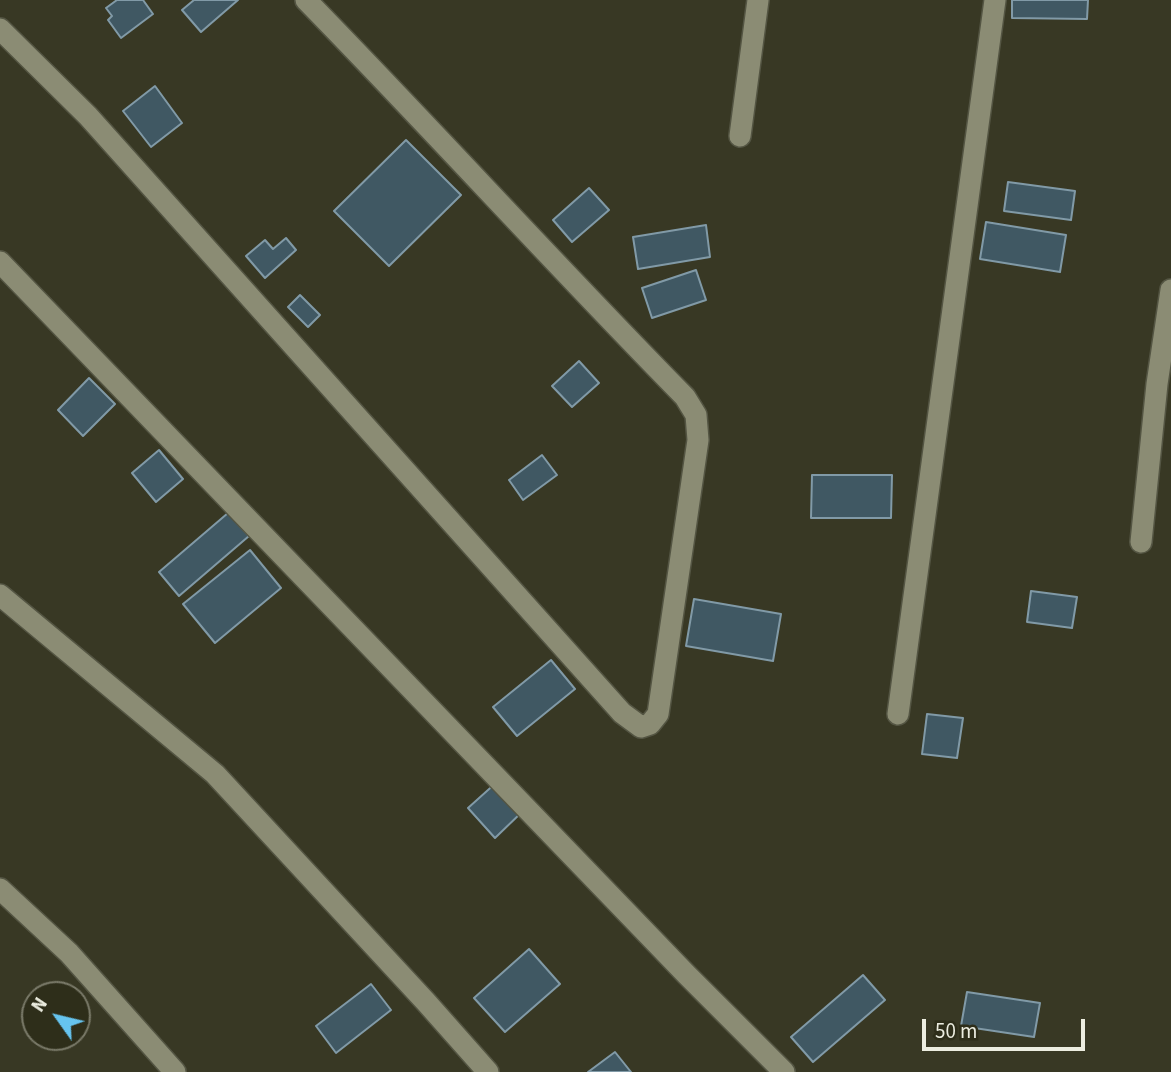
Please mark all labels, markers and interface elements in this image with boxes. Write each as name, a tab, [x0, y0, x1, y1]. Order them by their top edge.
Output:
north arrow	[21, 981, 91, 1051]
text: N	[25, 992, 55, 1018]
scale bar	[926, 1006, 1089, 1050]
text: 50 m	[935, 1016, 977, 1046]

